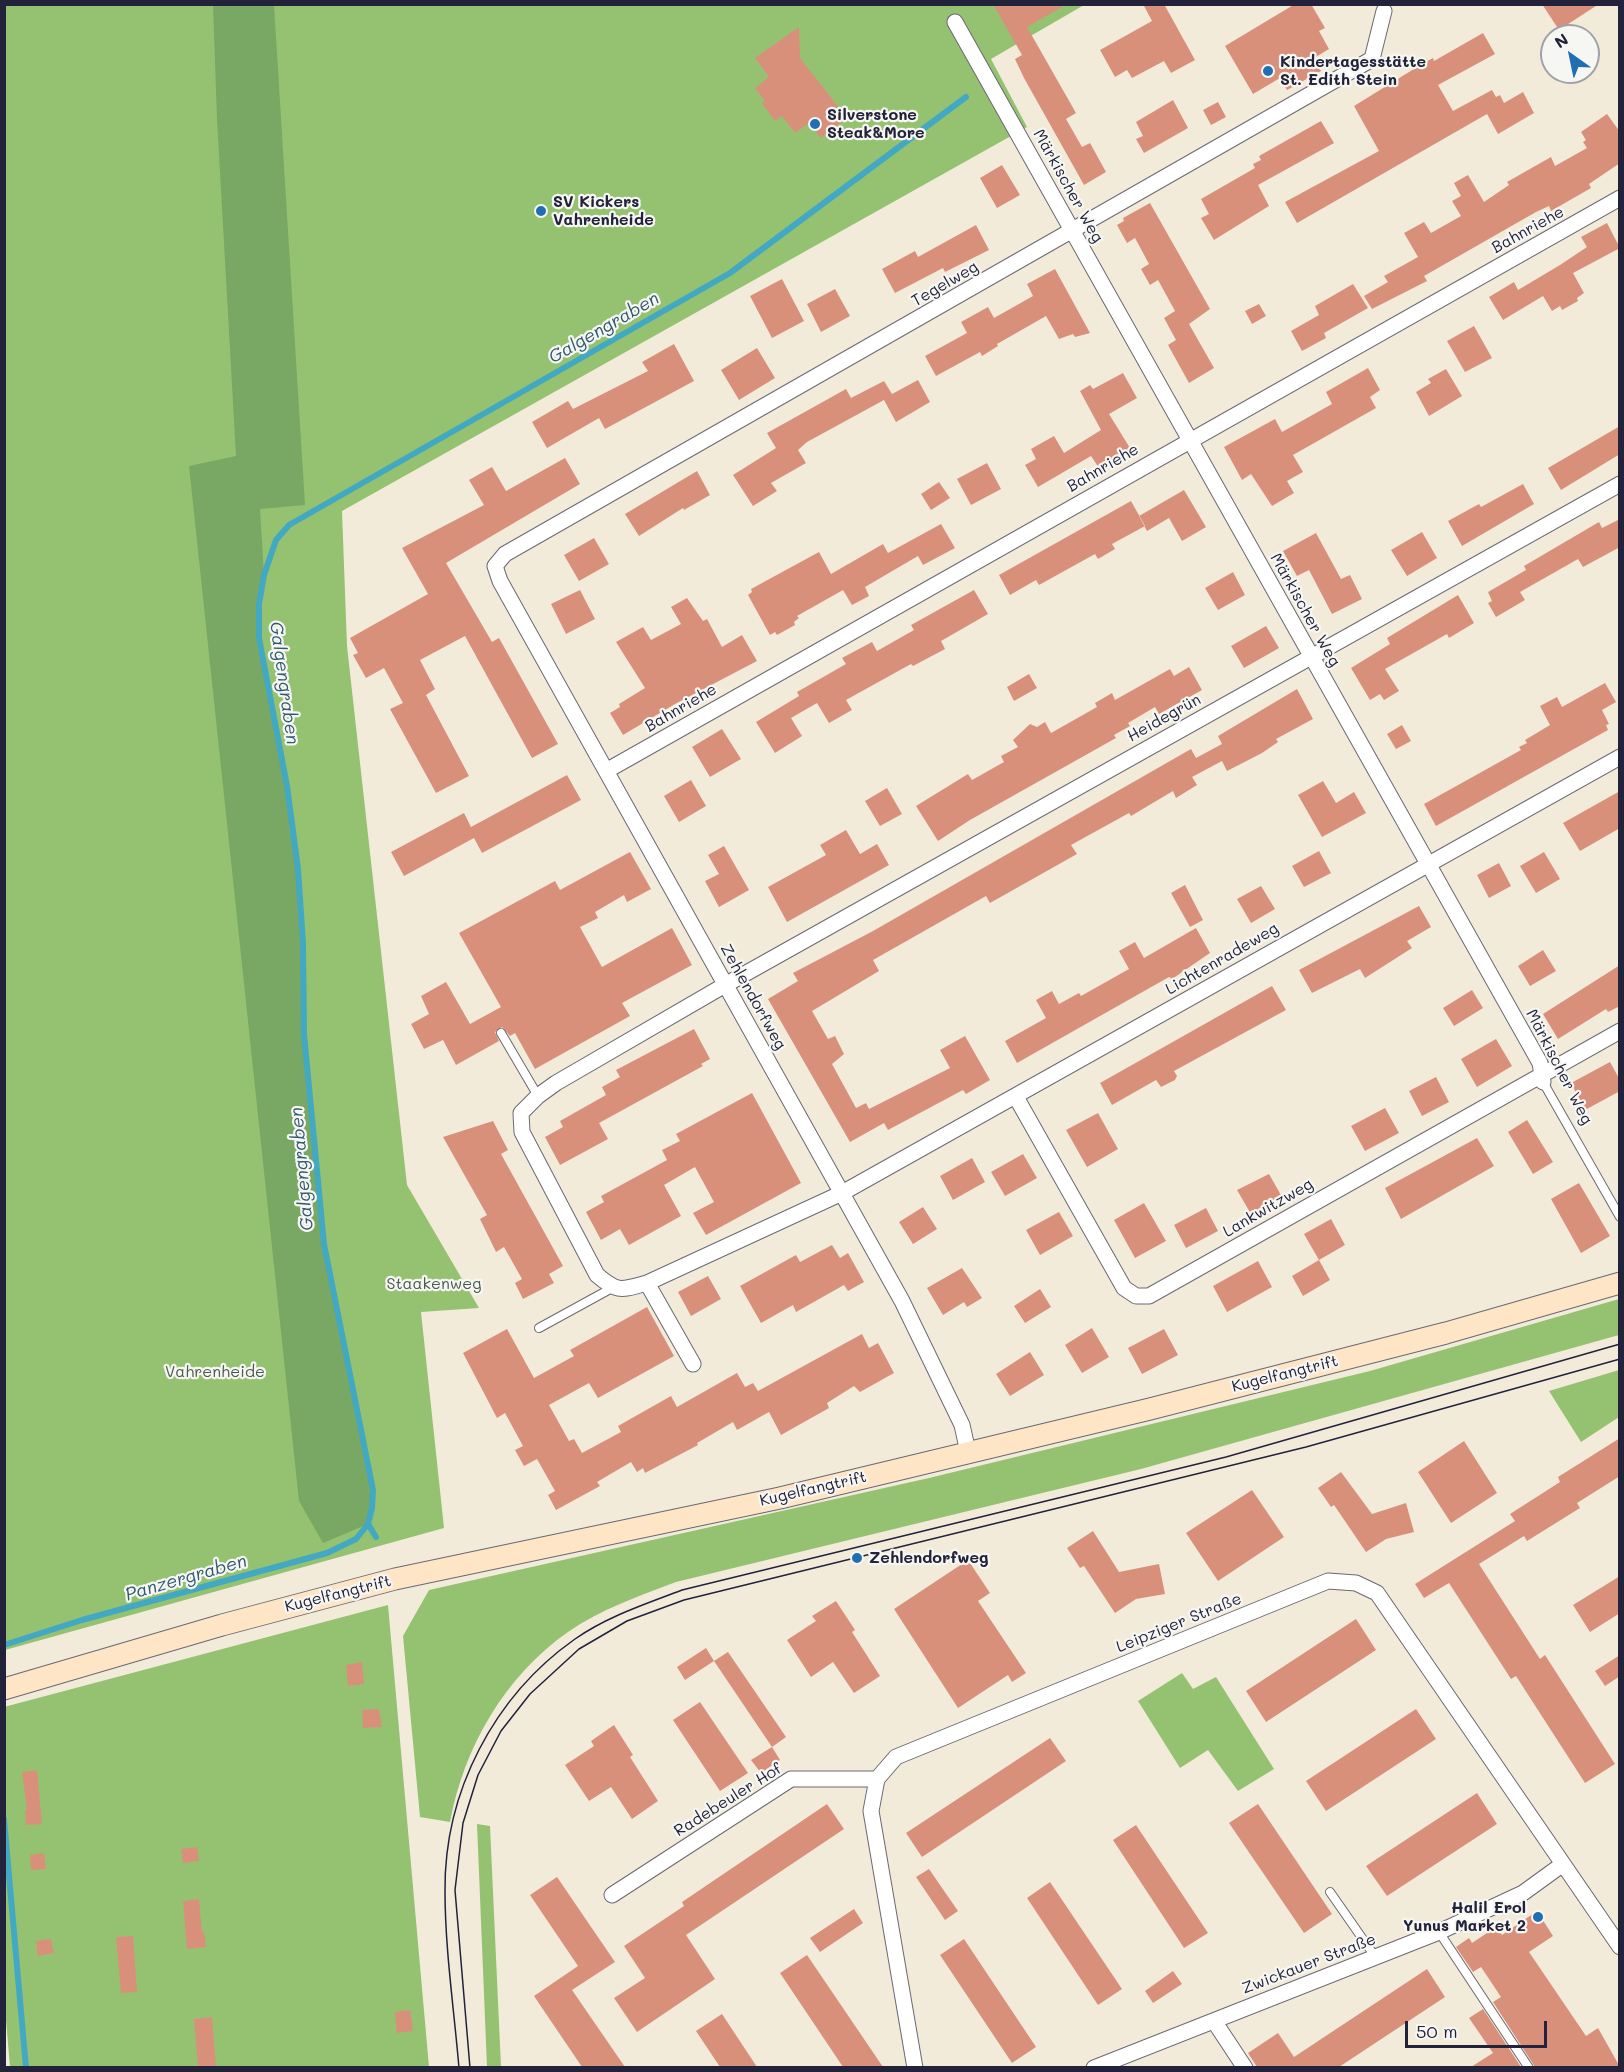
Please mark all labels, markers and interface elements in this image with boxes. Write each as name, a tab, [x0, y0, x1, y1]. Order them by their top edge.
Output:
north arrow	[1540, 24, 1600, 84]
text: N	[1550, 28, 1572, 52]
place label: Kindertagesstätte St. Edith Stein	[1280, 52, 1426, 90]
marker: Kindertagesstätte St. Edith Stein	[1261, 64, 1275, 78]
place label: Silverstone Steak&More	[827, 105, 925, 143]
marker: Silverstone Steak&More	[808, 117, 822, 131]
street label: Märkischer Weg	[1029, 126, 1107, 246]
place label: SV Kickers Vahrenheide	[553, 192, 654, 230]
street label: Bahnriehe	[1489, 202, 1567, 258]
marker: SV Kickers Vahrenheide	[534, 204, 548, 218]
street label: Tegelweg	[908, 257, 982, 311]
water label: Galgengraben	[545, 288, 663, 368]
street label: Bahnriehe	[1064, 440, 1142, 496]
street label: Märkischer Weg	[1266, 550, 1344, 670]
water label: Galgengraben	[265, 620, 303, 746]
street label: Bahnriehe	[642, 680, 720, 736]
street label: Heidegrün	[1124, 690, 1204, 746]
street label: Lichtenradeweg	[1162, 919, 1282, 999]
street label: Zehlendorfweg	[716, 941, 790, 1053]
street label: Märkischer Weg	[1522, 1006, 1596, 1128]
water label: Galgengraben	[286, 1106, 318, 1232]
street label: Lankwitzweg	[1220, 1175, 1316, 1241]
park label: Staakenweg	[387, 1274, 481, 1294]
street label: Kugelfangtrift	[1230, 1351, 1340, 1397]
park label: Vahrenheide	[165, 1362, 265, 1382]
street label: Kugelfangtrift	[758, 1467, 868, 1511]
place label: Zehlendorfweg	[869, 1548, 989, 1568]
water label: Panzergraben	[123, 1550, 249, 1606]
marker: Zehlendorfweg	[850, 1551, 864, 1565]
street label: Kugelfangtrift	[283, 1571, 393, 1617]
street label: Leipziger Straße	[1114, 1589, 1244, 1657]
street label: Radebeuler Hof	[671, 1759, 785, 1841]
place label: Halil Erol Yunus Market 2	[1403, 1898, 1526, 1936]
marker: Halil Erol Yunus Market 2	[1531, 1910, 1545, 1924]
street label: Zwickauer Straße	[1239, 1930, 1379, 1998]
scale bar	[1408, 2009, 1550, 2047]
text: 50 m	[1416, 2019, 1458, 2043]

